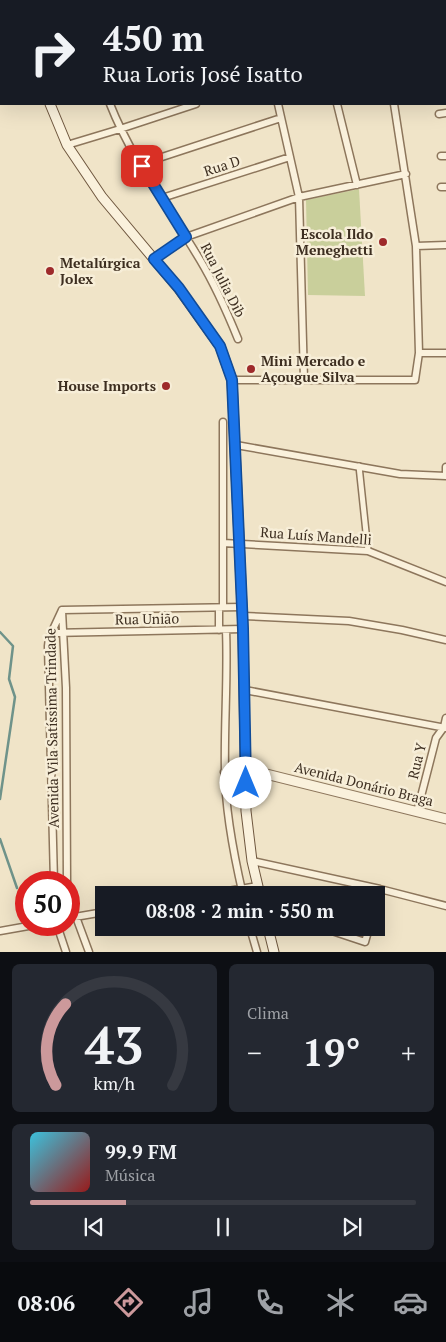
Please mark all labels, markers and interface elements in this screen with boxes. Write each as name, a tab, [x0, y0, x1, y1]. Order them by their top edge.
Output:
text: 450 m	[103, 15, 204, 61]
icon: right	[20, 20, 85, 85]
text: Rua Loris José Isatto	[103, 59, 303, 88]
pin	[121, 145, 163, 187]
street label: Rua D	[201, 151, 243, 180]
icon: arrive	[128, 152, 156, 180]
place label: Escola Ildo Meneghetti	[296, 224, 373, 259]
marker: Escola Ildo Meneghetti	[377, 236, 389, 248]
street label: Rua Julia Dib	[197, 239, 250, 320]
place label: Metalúrgica Jolex	[60, 253, 141, 288]
marker: Metalúrgica Jolex	[44, 265, 56, 277]
place label: Mini Mercado e Açougue Silva	[261, 351, 366, 386]
marker: Mini Mercado e Açougue Silva	[245, 363, 257, 375]
place label: House Imports	[58, 376, 156, 395]
marker: House Imports	[160, 380, 172, 392]
street label: Rua Luís Mandelli	[260, 522, 372, 549]
street label: Rua União	[115, 608, 179, 629]
street label: Avenida Vila Satíssima Trindade	[40, 628, 63, 828]
street label: Rua Y	[403, 740, 430, 781]
position arrow	[219, 756, 271, 808]
street label: Avenida Donário Braga	[293, 757, 436, 810]
speed limit sign: 50	[15, 871, 80, 936]
text: 08:08 · 2 min · 550 m	[146, 898, 334, 923]
text: Clima	[247, 1002, 289, 1024]
text: 43	[85, 1010, 144, 1079]
text: 19°	[302, 1027, 361, 1077]
text: −	[247, 1034, 262, 1071]
text: +	[401, 1034, 416, 1071]
text: km/h	[94, 1071, 136, 1095]
text: 99.9 FM	[105, 1139, 177, 1164]
text: Música	[105, 1164, 155, 1186]
icon: previous	[80, 1213, 108, 1241]
icon: pause	[209, 1213, 237, 1241]
icon: next	[338, 1213, 366, 1241]
icon: directions	[111, 1285, 146, 1320]
icon: music	[181, 1285, 216, 1320]
icon: phone	[252, 1285, 287, 1320]
icon: climate	[323, 1285, 358, 1320]
icon: car	[393, 1285, 428, 1320]
text: 08:06	[18, 1288, 75, 1317]

